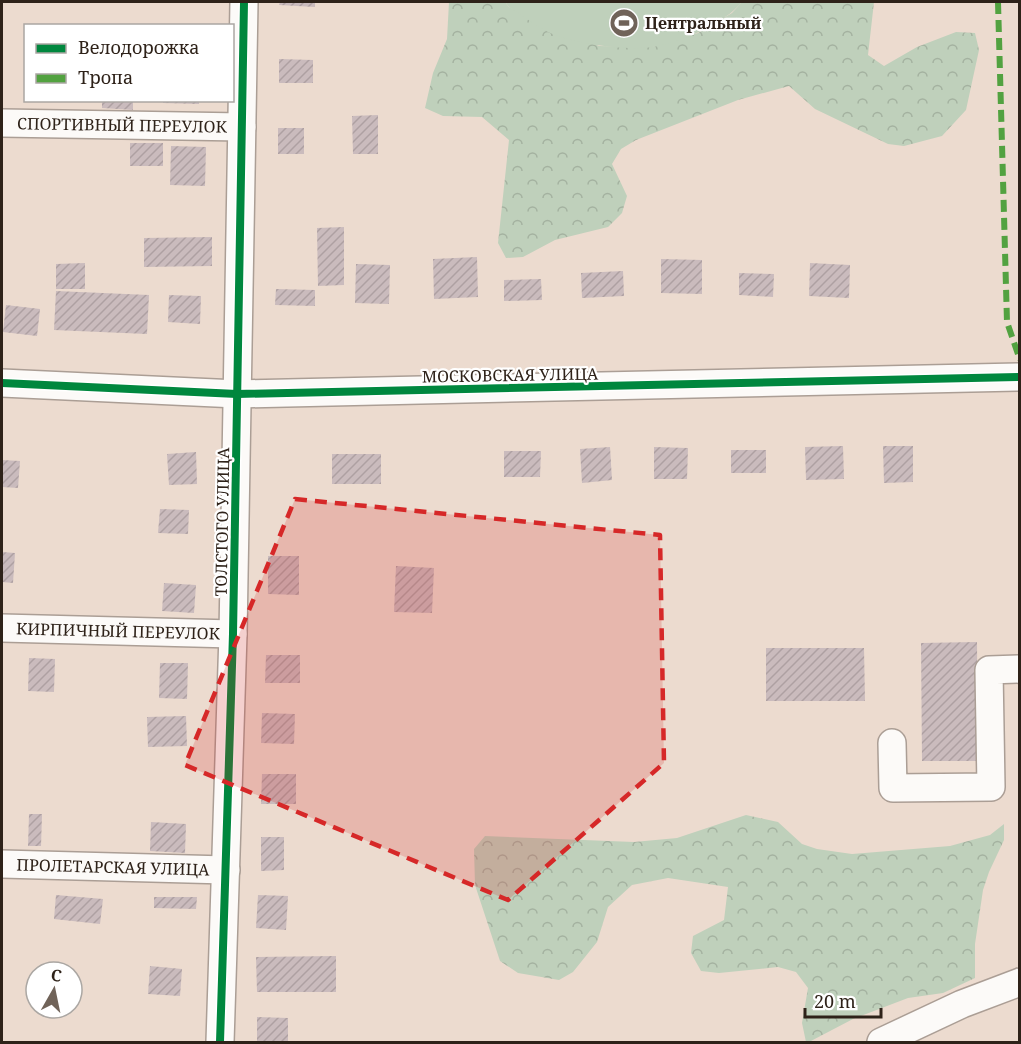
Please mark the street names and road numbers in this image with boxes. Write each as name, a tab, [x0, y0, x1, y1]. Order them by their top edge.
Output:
street label: СПОРТИВНЫЙ ПЕРЕУЛОК	[17, 112, 228, 138]
street label: МОСКОВСКАЯ УЛИЦА	[422, 362, 599, 388]
street label: ТОЛСТОГО УЛИЦА	[210, 447, 234, 597]
street label: КИРПИЧНЫЙ ПЕРЕУЛОК	[16, 617, 221, 645]
street label: ПРОЛЕТАРСКАЯ УЛИЦА	[16, 853, 210, 881]

